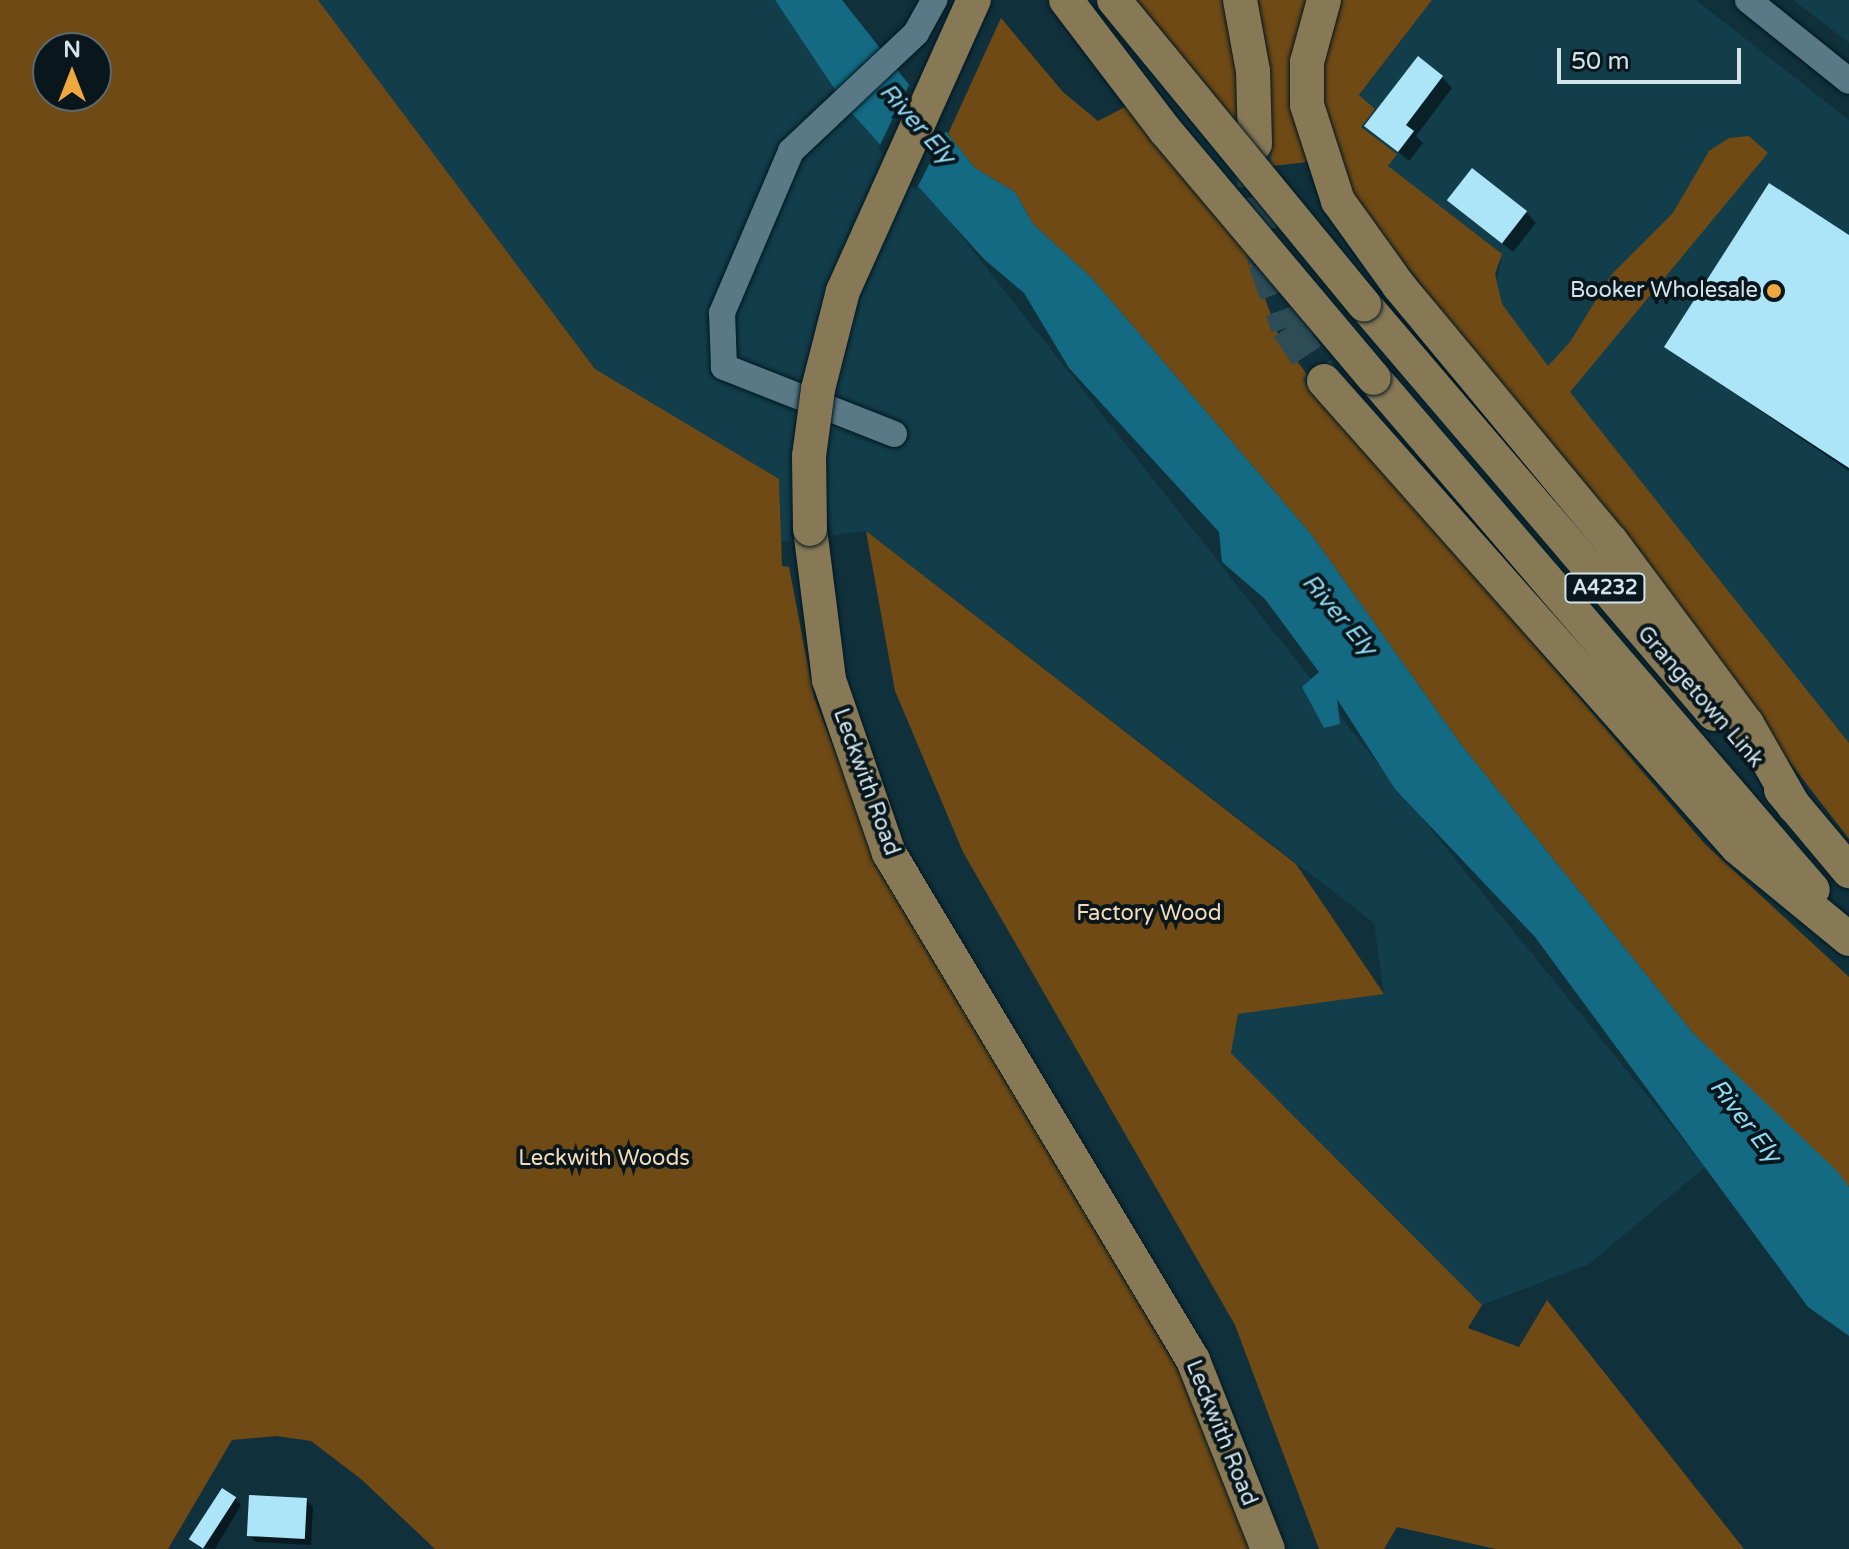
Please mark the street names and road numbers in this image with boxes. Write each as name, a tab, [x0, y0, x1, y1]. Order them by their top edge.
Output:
road number: A4232	[1563, 572, 1647, 604]
street label: Grangetown Link	[1631, 621, 1769, 773]
street label: Leckwith Road	[827, 705, 905, 859]
street label: Leckwith Road	[1180, 1356, 1262, 1510]

